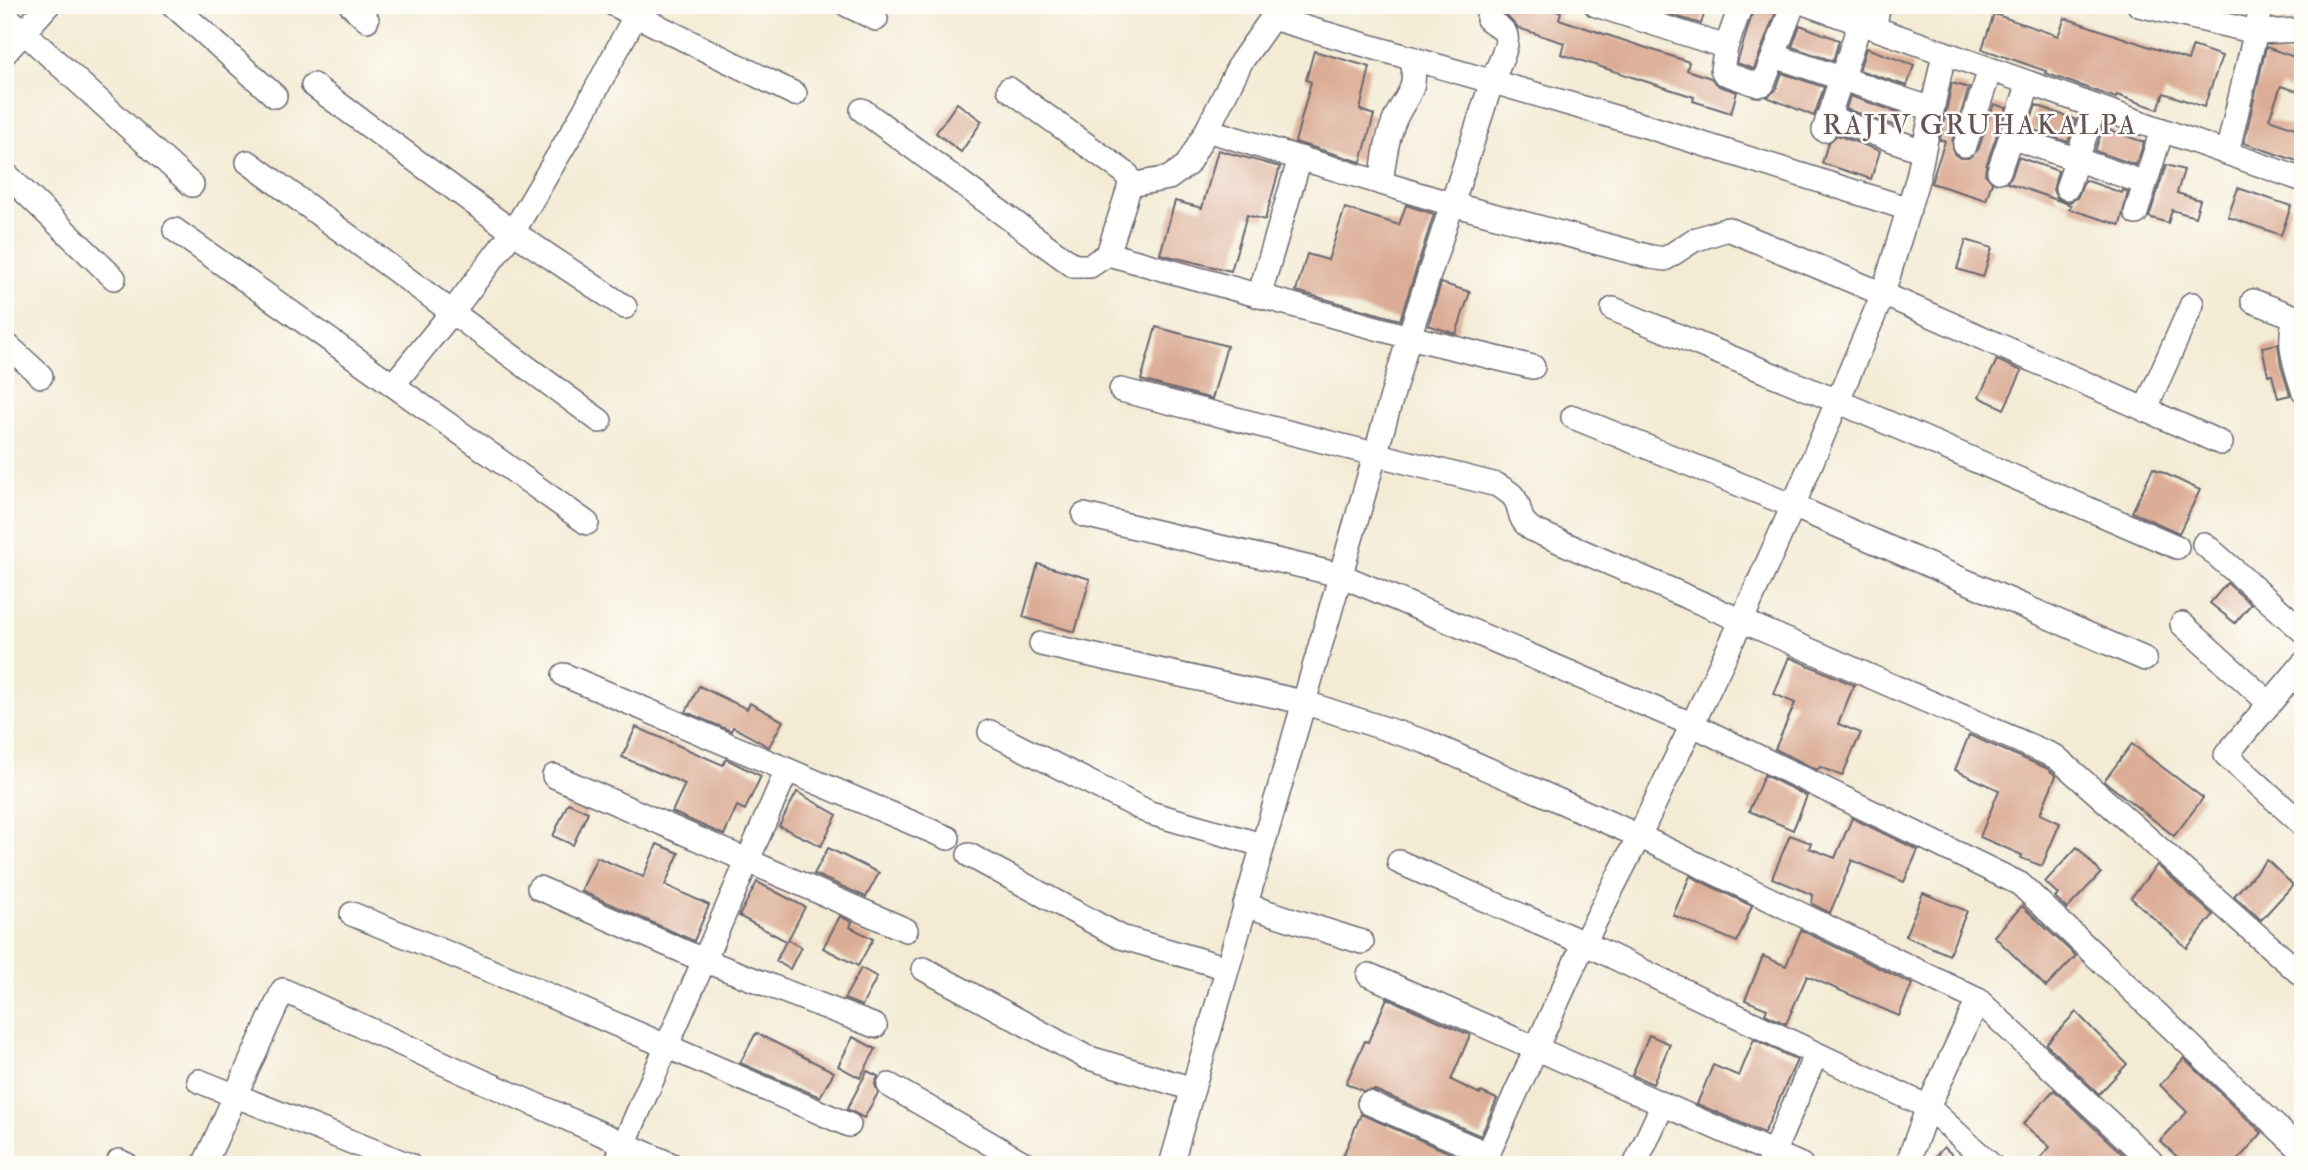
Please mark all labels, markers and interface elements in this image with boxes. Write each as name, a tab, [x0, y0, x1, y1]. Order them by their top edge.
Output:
district label: RAJIV GRUHAKALPA	[1822, 108, 2138, 143]

